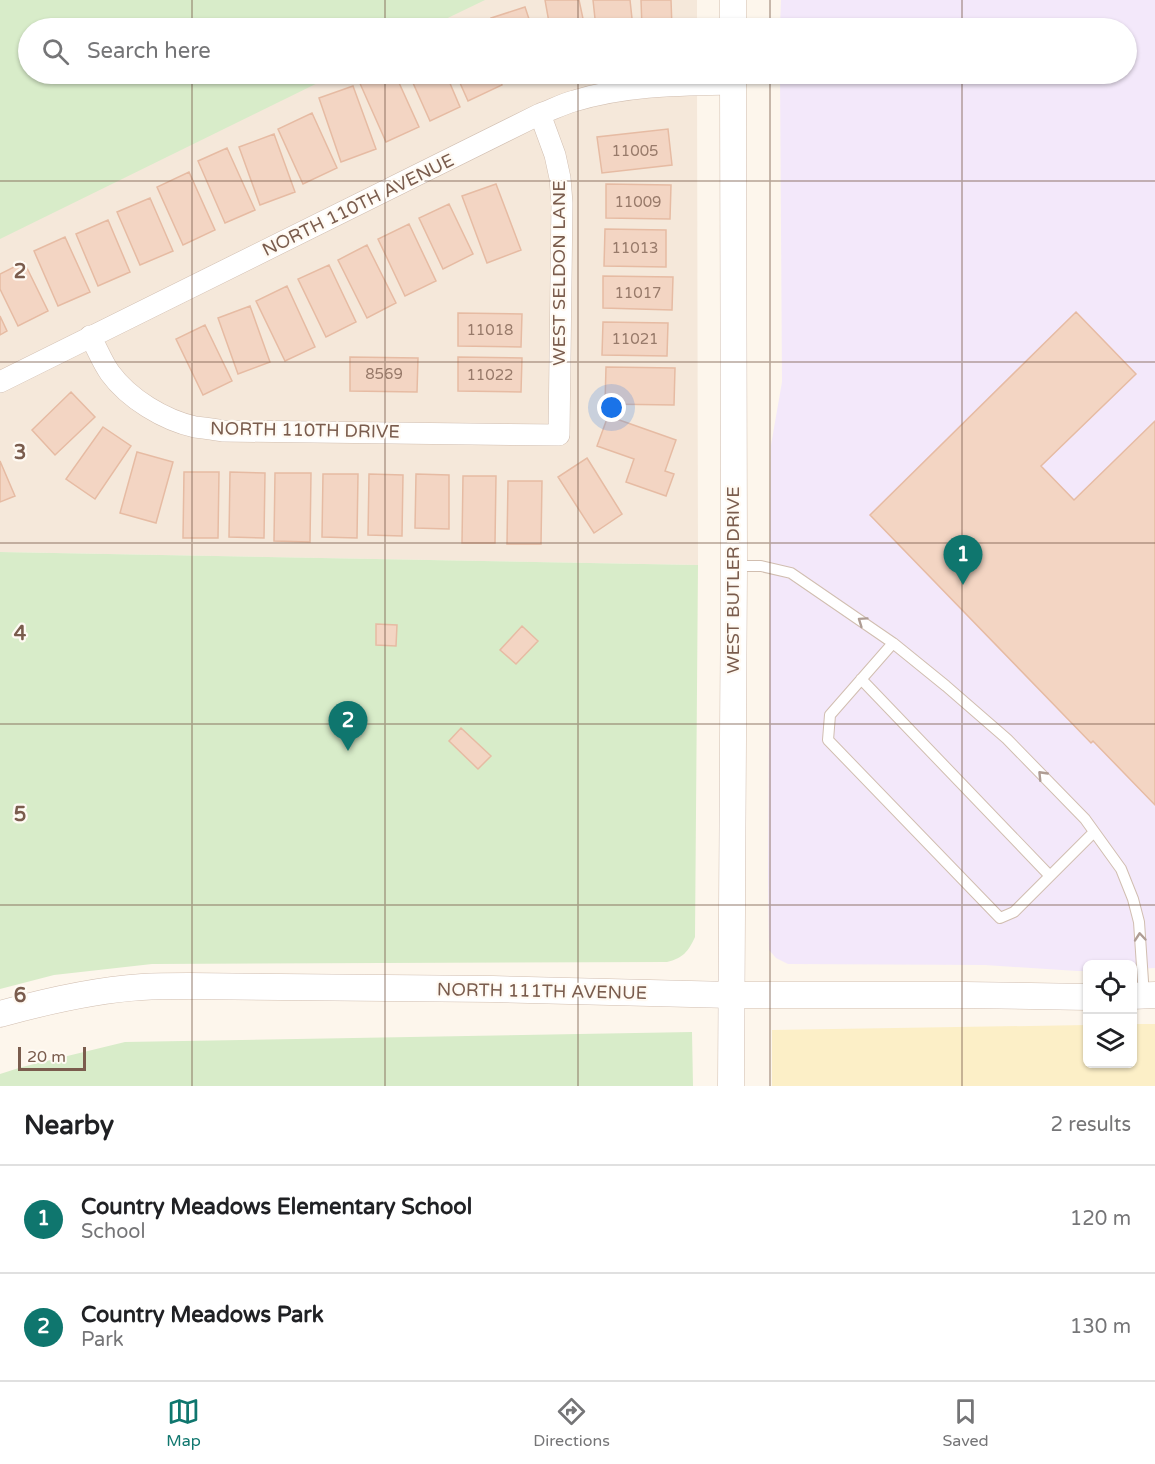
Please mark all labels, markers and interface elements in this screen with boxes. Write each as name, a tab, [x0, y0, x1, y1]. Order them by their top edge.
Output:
search box	[18, 18, 1137, 84]
icon: search	[39, 35, 72, 68]
text: Search here	[87, 38, 211, 64]
house number: 11005	[611, 142, 659, 160]
street label: NORTH 110TH AVENUE	[259, 149, 457, 261]
street label: WEST SELDON LANE	[548, 180, 570, 366]
house number: 11009	[614, 193, 662, 211]
house number: 11013	[611, 239, 659, 257]
text: 2	[14, 260, 26, 284]
house number: 11017	[614, 284, 662, 302]
house number: 11018	[466, 321, 514, 339]
house number: 11021	[611, 330, 659, 348]
house number: 8569	[365, 365, 403, 383]
house number: 11022	[466, 366, 514, 384]
your location	[597, 393, 626, 422]
street label: NORTH 110TH DRIVE	[210, 417, 400, 443]
text: 3	[14, 441, 26, 465]
street label: WEST BUTLER DRIVE	[722, 486, 744, 674]
pin: 1	[944, 536, 982, 585]
one-way arrow	[857, 617, 868, 628]
text: 4	[14, 622, 27, 646]
pin: 2	[328, 702, 368, 751]
one-way arrow	[1038, 771, 1049, 782]
text: 5	[14, 803, 26, 827]
one-way arrow	[1134, 933, 1147, 942]
map controls	[1083, 960, 1137, 1068]
button: locate	[1083, 960, 1137, 1014]
street label: NORTH 111TH AVENUE	[437, 978, 647, 1004]
text: 6	[14, 984, 26, 1008]
button: layers	[1083, 1014, 1137, 1068]
scale bar	[18, 1044, 86, 1072]
text: 20 m	[27, 1047, 66, 1067]
text: Nearby	[24, 1110, 114, 1141]
text: 2 results	[1051, 1113, 1131, 1137]
text: Country Meadows Elementary School	[81, 1194, 472, 1220]
text: 1	[37, 1207, 50, 1231]
text: 120 m	[1070, 1207, 1131, 1231]
text: School	[81, 1220, 145, 1244]
text: Country Meadows Park	[81, 1302, 324, 1328]
text: 2	[37, 1315, 50, 1339]
text: 130 m	[1070, 1315, 1131, 1339]
text: Park	[81, 1328, 124, 1352]
tab: Map	[166, 1395, 201, 1451]
tab: Directions	[533, 1395, 610, 1451]
tab: Saved	[942, 1395, 989, 1451]

